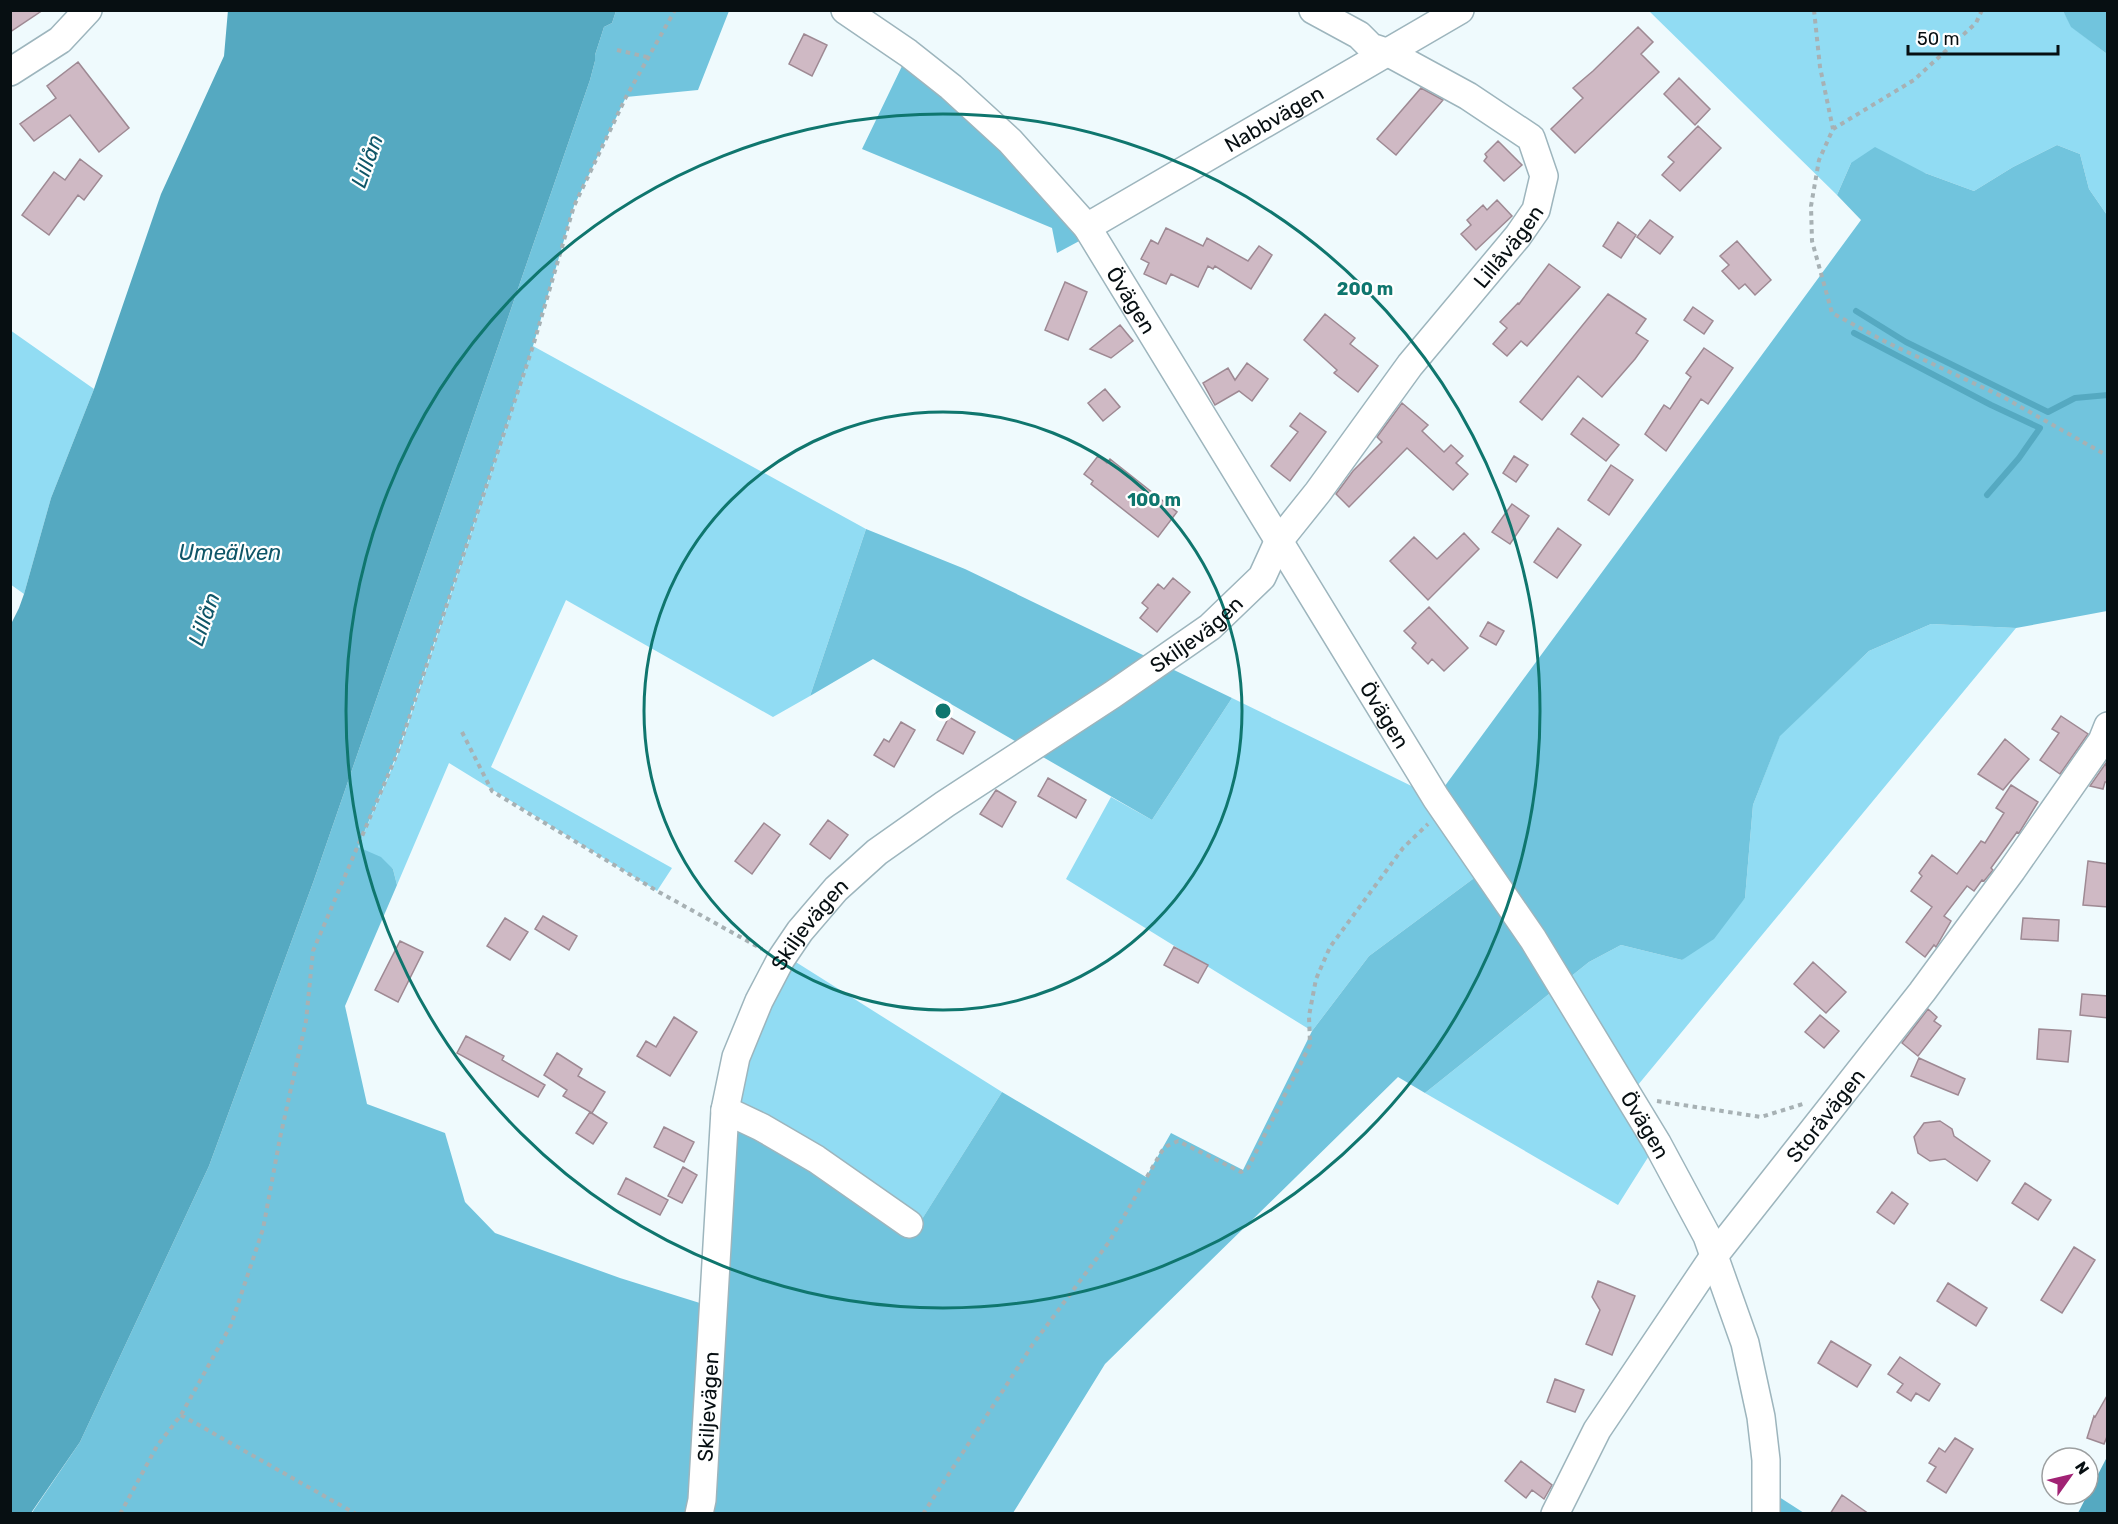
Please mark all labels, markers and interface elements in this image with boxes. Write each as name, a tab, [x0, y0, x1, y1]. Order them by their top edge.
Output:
scale bar	[1908, 18, 2058, 56]
text: 50 m	[1917, 28, 1960, 50]
street label: Nabbvägen	[1220, 80, 1328, 157]
water label: Lillån	[345, 131, 389, 191]
street label: Lillåvägen	[1468, 200, 1548, 293]
street label: Övägen	[1102, 262, 1162, 338]
text: 200 m	[1337, 278, 1393, 300]
text: 100 m	[1127, 489, 1181, 511]
water label: Umeälven	[179, 539, 281, 566]
water label: Lillån	[182, 589, 226, 649]
street label: Skiljevägen	[1145, 590, 1247, 678]
street label: Övägen	[1355, 676, 1415, 753]
centre of rings	[933, 701, 953, 721]
street label: Skiljevägen	[765, 872, 853, 974]
street label: Storåvägen	[1780, 1063, 1870, 1167]
street label: Övägen	[1616, 1086, 1675, 1163]
street label: Skiljevägen	[692, 1350, 723, 1462]
north arrow	[2040, 1446, 2100, 1506]
text: N	[2071, 1458, 2093, 1478]

